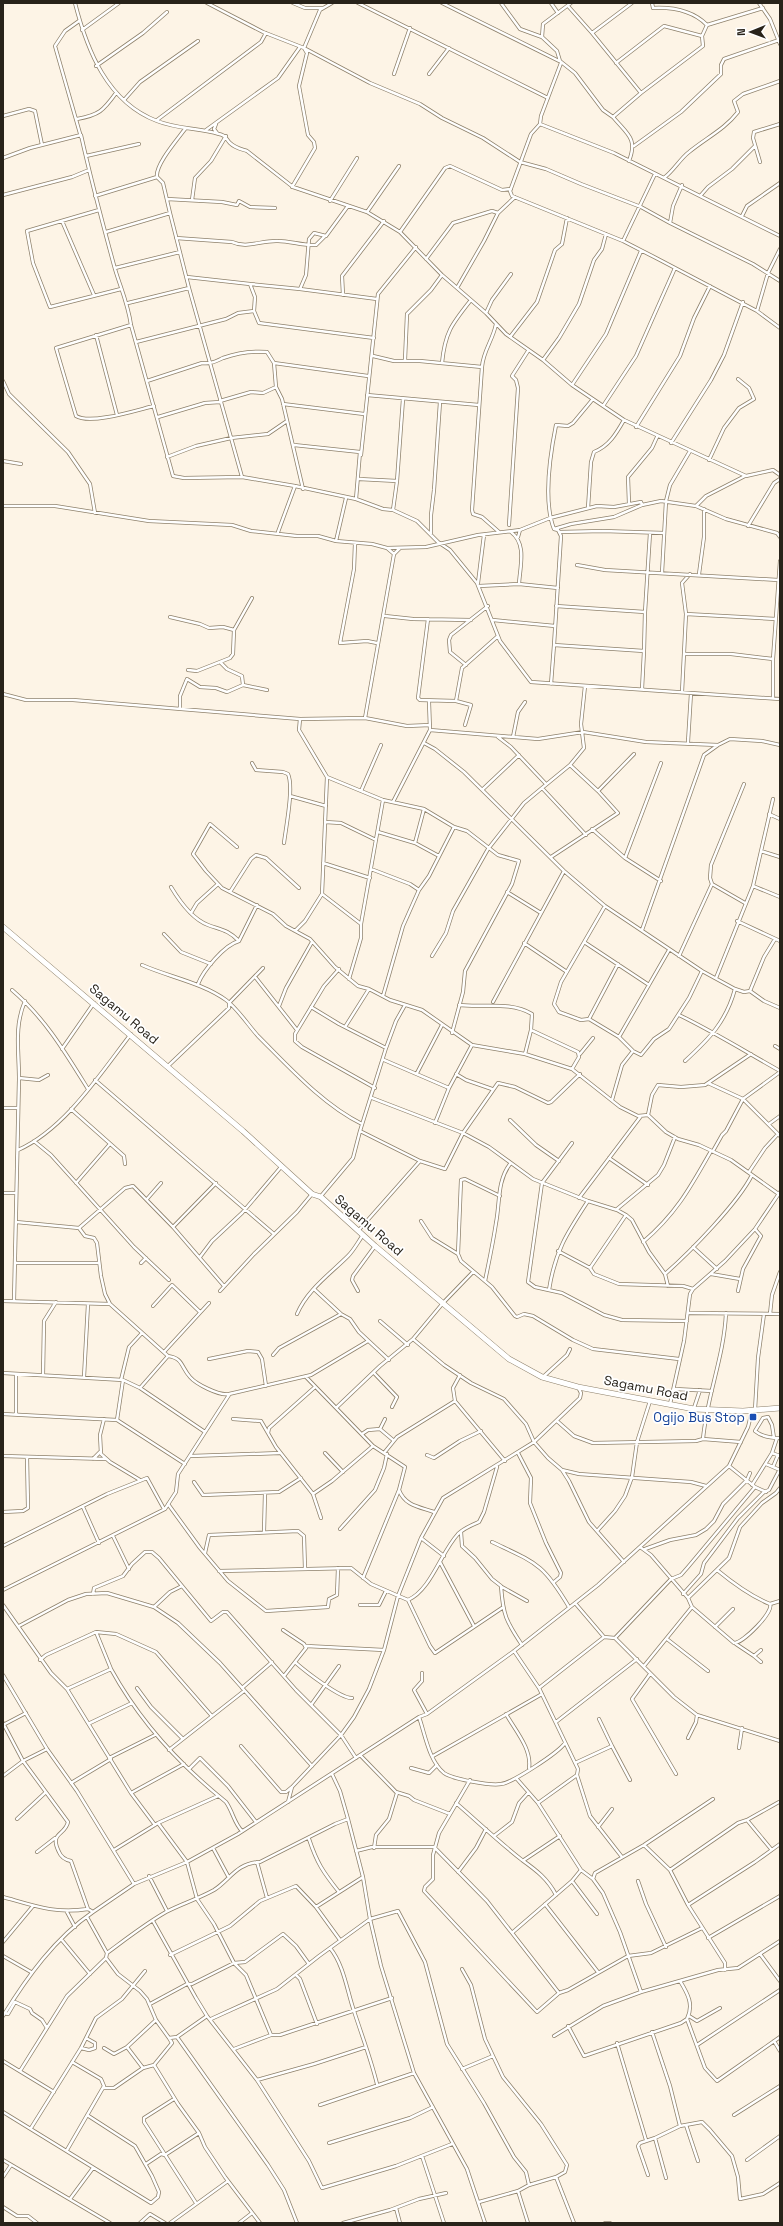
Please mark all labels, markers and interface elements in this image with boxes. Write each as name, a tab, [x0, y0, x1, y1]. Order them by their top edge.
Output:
north arrow	[731, 12, 771, 52]
text: N	[734, 28, 748, 36]
street label: Sagamu Road	[86, 980, 162, 1048]
street label: Sagamu Road	[331, 1191, 407, 1259]
street label: Sagamu Road	[602, 1372, 690, 1404]
place label: Ogijo Bus Stop	[653, 1409, 745, 1426]
marker: Ogijo Bus Stop	[748, 1412, 758, 1422]

